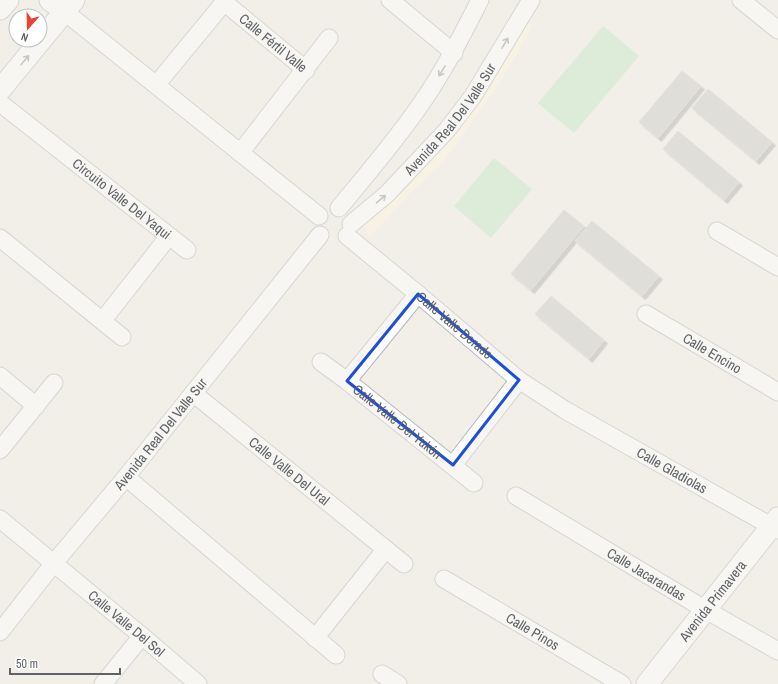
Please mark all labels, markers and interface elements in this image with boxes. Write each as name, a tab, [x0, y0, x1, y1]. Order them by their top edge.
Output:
north arrow	[8, 8, 48, 48]
street label: Calle Fértil Valle	[236, 9, 311, 76]
text: N	[19, 30, 30, 45]
one-way arrow	[502, 37, 510, 49]
one-way arrow	[20, 54, 29, 65]
street label: Avenida Real Del Valle Sur	[400, 60, 500, 180]
one-way arrow	[437, 66, 446, 77]
street label: Circuito Valle Del Yaqui	[69, 154, 175, 243]
one-way arrow	[376, 194, 386, 203]
street label: Calle Valle Dorado	[413, 288, 497, 363]
street label: Calle Encino	[680, 329, 745, 378]
street label: Avenida Real Del Valle Sur	[110, 374, 211, 494]
street label: Calle Valle Del Yukón	[349, 380, 446, 463]
street label: Calle Valle Del Ural	[245, 433, 333, 509]
street label: Calle Gladiolas	[634, 443, 711, 497]
street label: Calle Jacarandas	[604, 544, 689, 605]
street label: Avenida Primavera	[675, 556, 751, 646]
street label: Calle Valle Del Sol	[84, 586, 169, 661]
street label: Calle Pinos	[503, 609, 563, 654]
scale bar	[10, 650, 120, 676]
text: 50 m	[16, 656, 38, 672]

